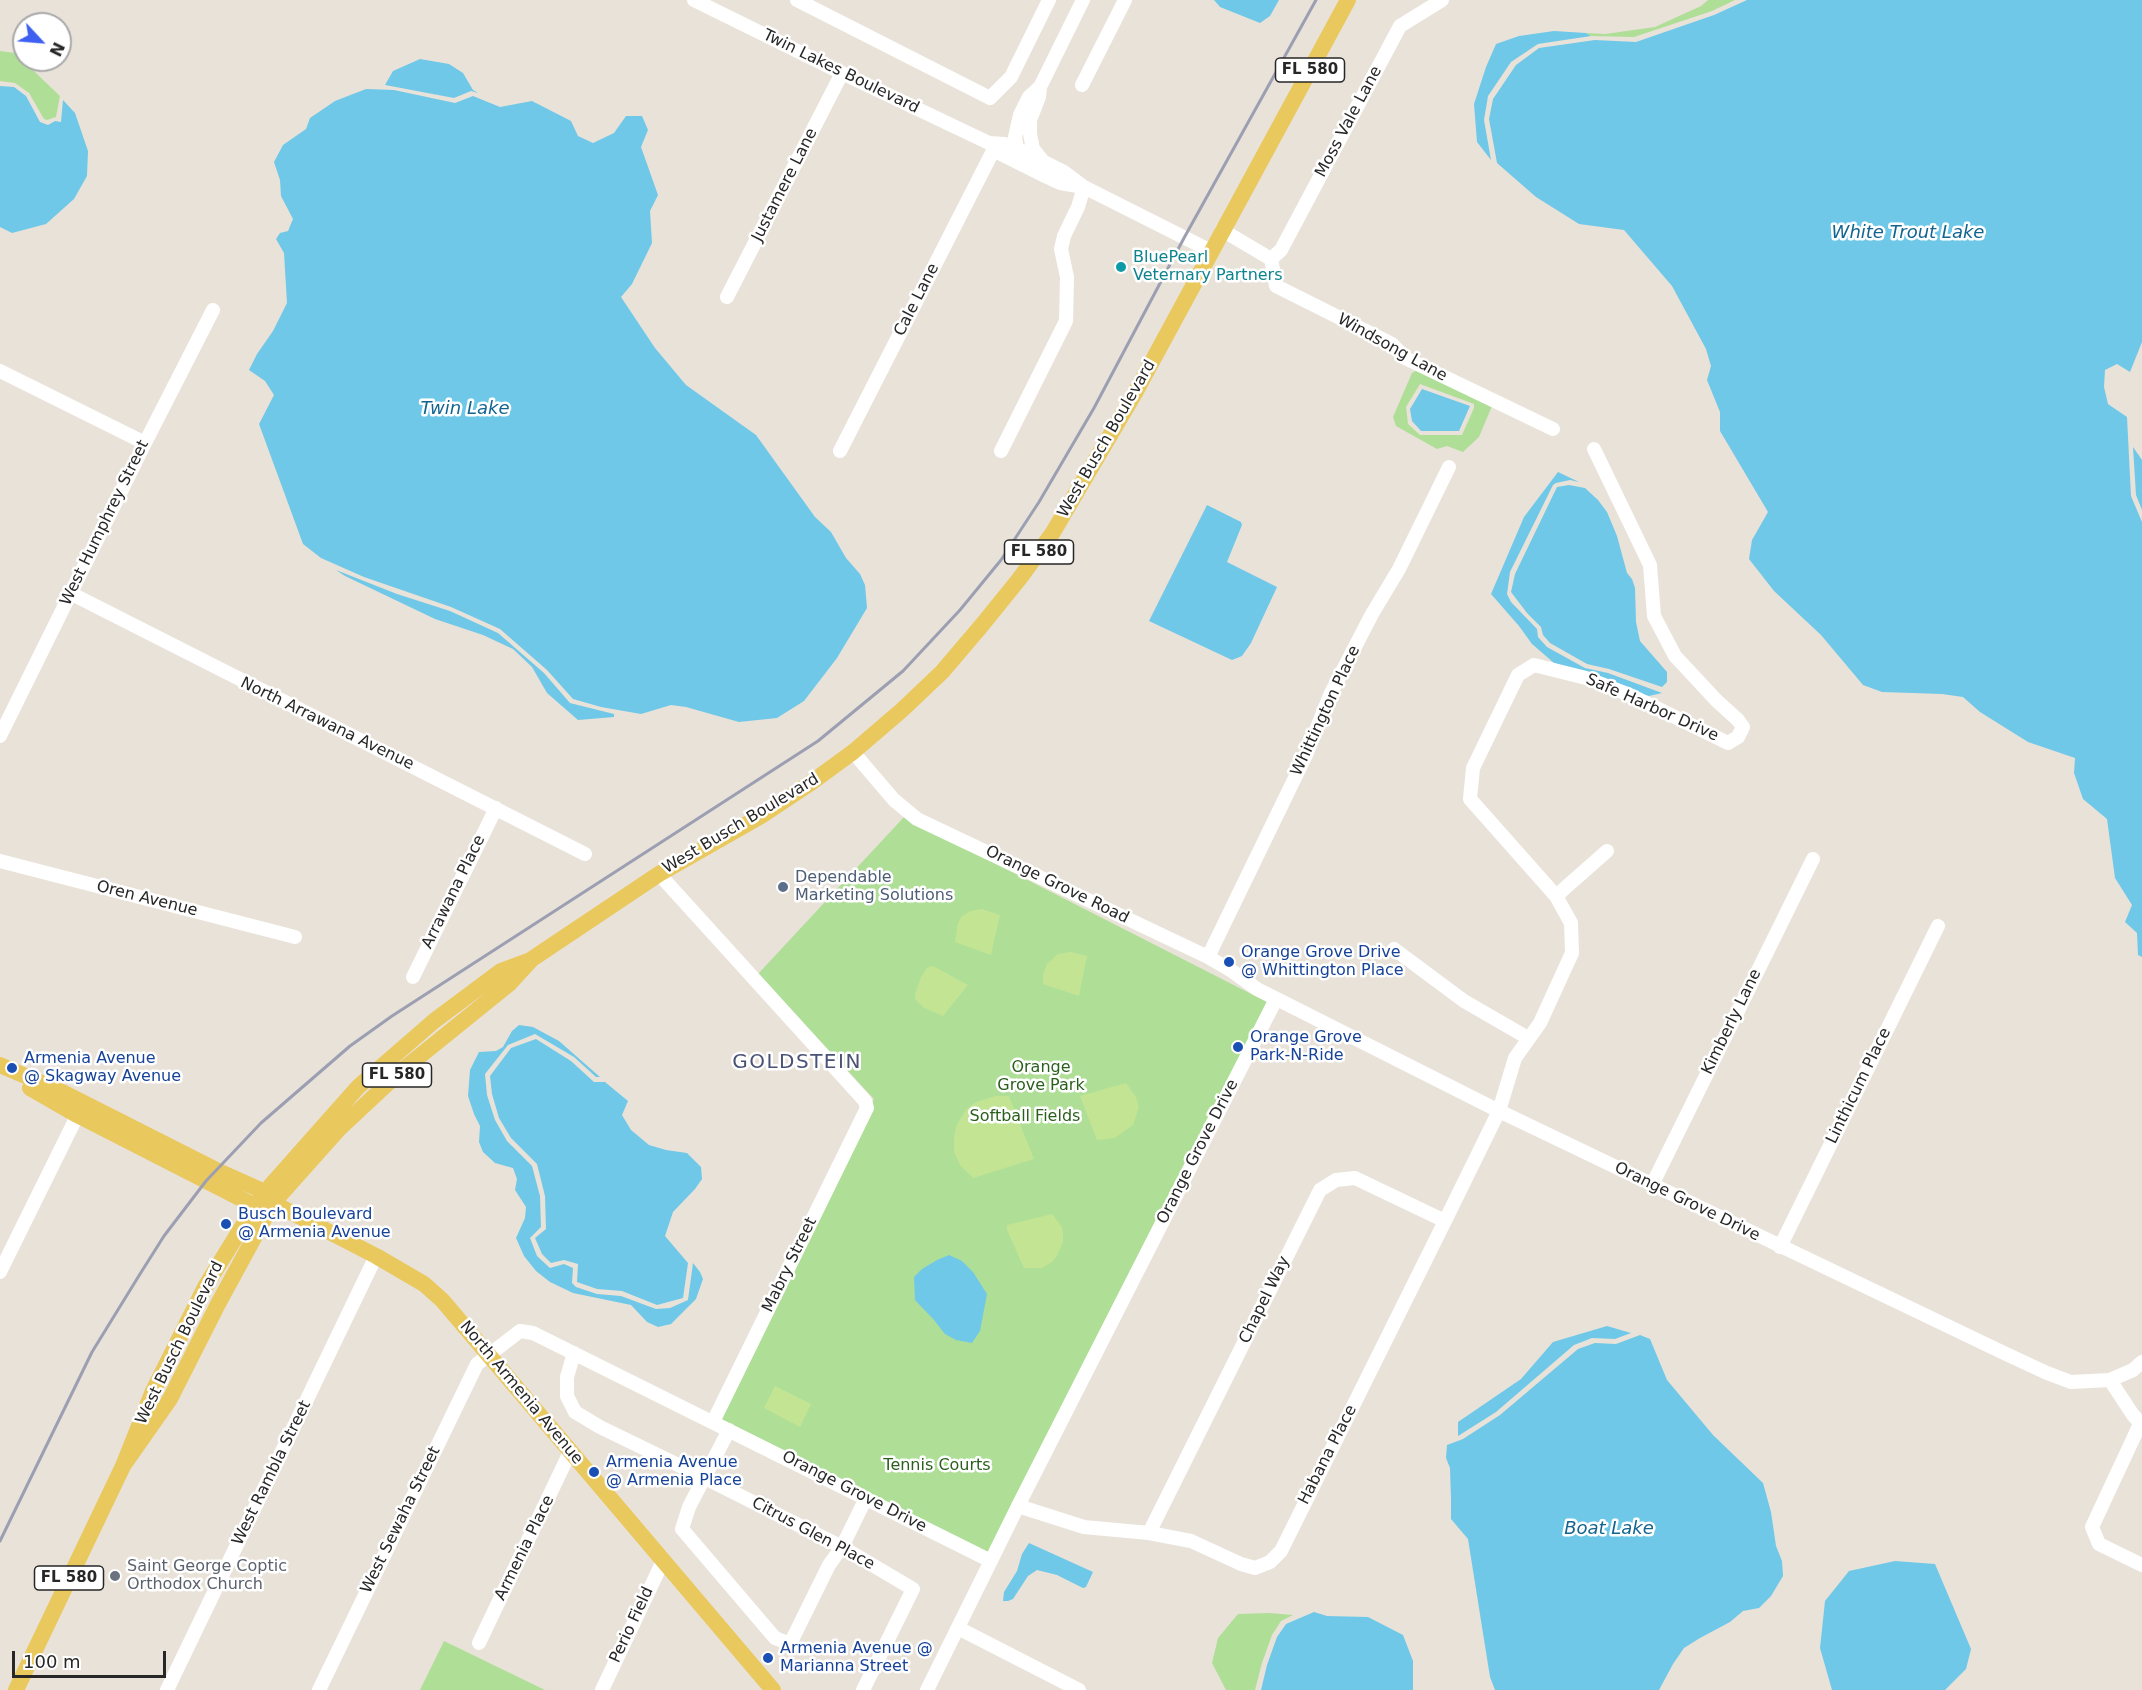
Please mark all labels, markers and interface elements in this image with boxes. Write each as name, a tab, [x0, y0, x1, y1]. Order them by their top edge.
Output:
north arrow	[12, 12, 72, 72]
street label: Twin Lakes Boulevard	[760, 26, 922, 118]
text: N	[45, 39, 68, 59]
road number: FL 580	[1276, 58, 1344, 82]
street label: Moss Vale Lane	[1312, 63, 1386, 181]
street label: Justamere Lane	[748, 125, 822, 245]
water label: White Trout Lake	[1832, 222, 1984, 244]
place label: BluePearl Veternary Partners	[1133, 248, 1283, 286]
street label: Cale Lane	[891, 260, 943, 340]
marker: BluePearl Veternary Partners	[1114, 260, 1128, 274]
street label: Windsong Lane	[1334, 310, 1450, 386]
street label: West Busch Boulevard	[1054, 357, 1160, 521]
water label: Twin Lake	[421, 398, 509, 420]
street label: West Humphrey Street	[57, 437, 153, 609]
road number: FL 580	[1004, 540, 1074, 564]
street label: Whittington Place	[1287, 643, 1365, 779]
street label: Safe Harbor Drive	[1583, 670, 1721, 746]
street label: North Arrawana Avenue	[237, 674, 417, 774]
street label: West Busch Boulevard	[659, 770, 823, 878]
street label: Arrawana Place	[418, 832, 490, 952]
street label: Orange Grove Road	[982, 842, 1132, 928]
place label: Dependable Marketing Solutions	[795, 868, 953, 906]
street label: Oren Avenue	[95, 877, 199, 921]
marker: Dependable Marketing Solutions	[776, 880, 790, 894]
place label: Orange Grove Drive @ Whittington Place	[1241, 943, 1404, 981]
marker: Orange Grove Drive @ Whittington Place	[1222, 955, 1236, 969]
street label: Kimberly Lane	[1698, 966, 1766, 1078]
street label: Linthicum Place	[1823, 1025, 1895, 1147]
place label: Orange Grove Park-N-Ride	[1250, 1028, 1362, 1066]
marker: Orange Grove Park-N-Ride	[1231, 1040, 1245, 1054]
place label: Armenia Avenue @ Skagway Avenue	[24, 1049, 181, 1087]
district label: GOLDSTEIN	[732, 1051, 862, 1075]
park label: Orange Grove Park	[997, 1058, 1085, 1096]
marker: Armenia Avenue @ Skagway Avenue	[5, 1061, 19, 1075]
road number: FL 580	[362, 1063, 432, 1087]
street label: Orange Grove Drive	[1153, 1077, 1243, 1227]
park label: Softball Fields	[970, 1107, 1080, 1127]
street label: Orange Grove Drive	[1611, 1158, 1763, 1246]
place label: Busch Boulevard @ Armenia Avenue	[238, 1205, 391, 1243]
street label: Mabry Street	[759, 1214, 821, 1316]
marker: Busch Boulevard @ Armenia Avenue	[219, 1217, 233, 1231]
street label: Chapel Way	[1236, 1253, 1294, 1347]
street label: West Busch Boulevard	[132, 1258, 228, 1428]
street label: North Armenia Avenue	[455, 1317, 587, 1469]
street label: West Rambla Street	[229, 1397, 315, 1549]
street label: Habana Place	[1295, 1402, 1361, 1508]
street label: West Sewaha Street	[357, 1443, 445, 1597]
street label: Orange Grove Drive	[779, 1447, 929, 1537]
place label: Armenia Avenue @ Armenia Place	[606, 1453, 742, 1491]
park label: Tennis Courts	[883, 1456, 991, 1476]
marker: Armenia Avenue @ Armenia Place	[587, 1465, 601, 1479]
street label: Armenia Place	[491, 1492, 559, 1604]
street label: Citrus Glen Place	[748, 1493, 878, 1575]
water label: Boat Lake	[1564, 1518, 1654, 1540]
place label: Saint George Coptic Orthodox Church	[127, 1557, 287, 1595]
road number: FL 580	[34, 1566, 104, 1590]
marker: Saint George Coptic Orthodox Church	[108, 1569, 122, 1583]
street label: Perio Field	[606, 1584, 658, 1666]
scale bar	[15, 1639, 170, 1677]
place label: Armenia Avenue @ Marianna Street	[780, 1639, 933, 1677]
text: 100 m	[23, 1651, 81, 1672]
marker: Armenia Avenue @ Marianna Street	[761, 1651, 775, 1665]

